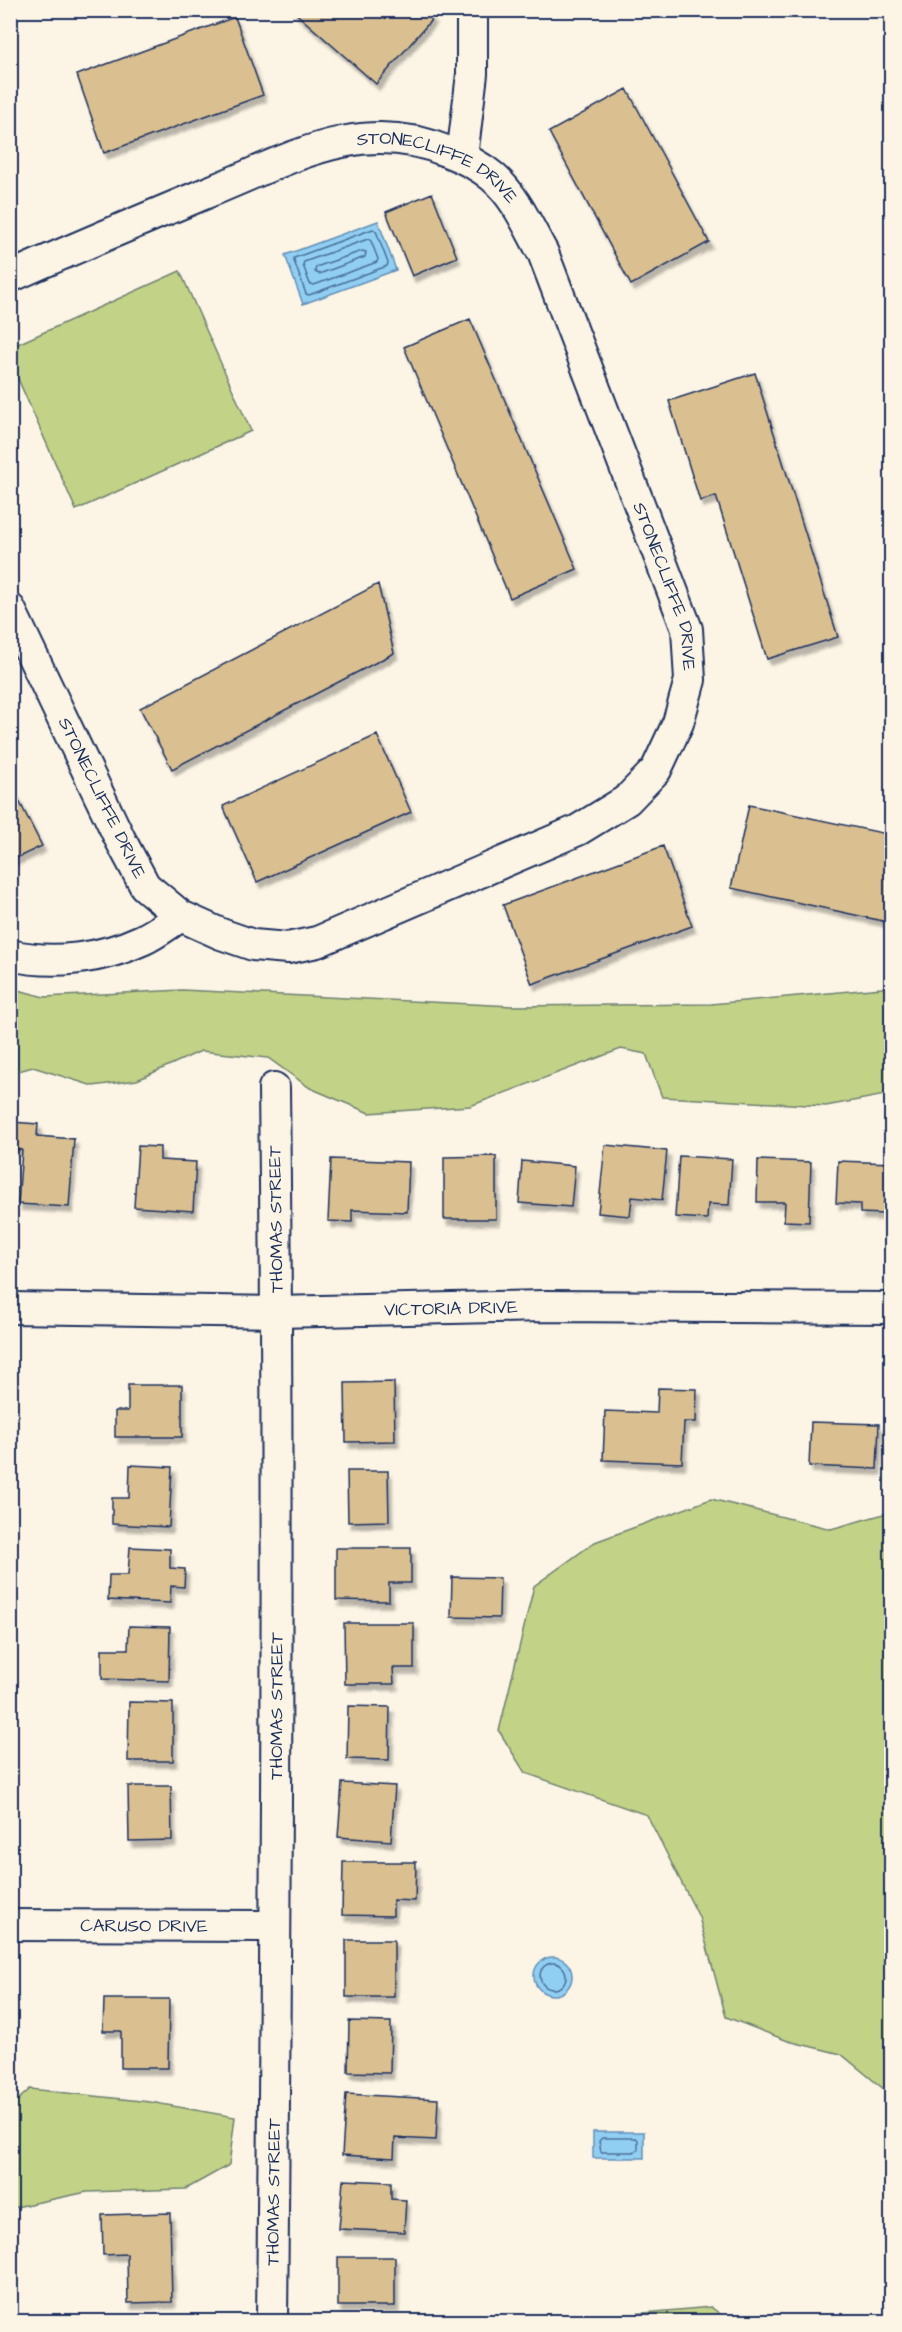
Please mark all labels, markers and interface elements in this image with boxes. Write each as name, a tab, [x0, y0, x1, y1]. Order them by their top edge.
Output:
street label: STONECLIFFE DRIVE	[355, 125, 524, 209]
street label: STONECLIFFE DRIVE	[627, 498, 702, 672]
street label: STONECLIFFE DRIVE	[52, 713, 152, 883]
street label: THOMAS STREET	[262, 1144, 290, 1293]
street label: VICTORIA DRIVE	[384, 1294, 518, 1322]
street label: THOMAS STREET	[264, 1631, 289, 1780]
street label: CARUSO DRIVE	[80, 1913, 208, 1938]
street label: THOMAS STREET	[260, 2117, 286, 2266]

